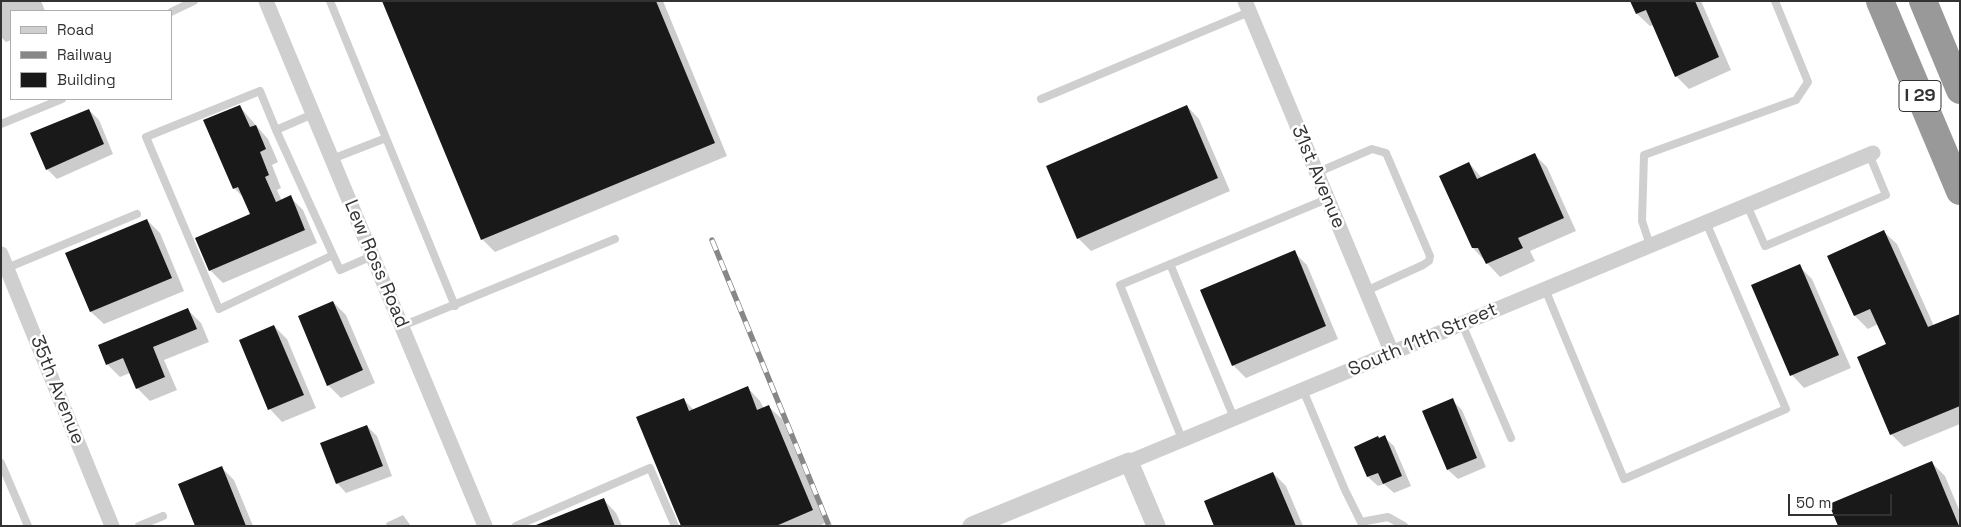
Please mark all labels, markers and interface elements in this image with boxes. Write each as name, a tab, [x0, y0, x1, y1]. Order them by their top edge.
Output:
legend	[10, 10, 172, 100]
text: Road	[57, 20, 94, 39]
text: Railway	[57, 45, 112, 64]
text: Building	[57, 70, 116, 89]
road number: I 29	[1899, 80, 1941, 112]
street label: 31st Avenue	[1286, 122, 1350, 232]
street label: Lew Ross Road	[339, 197, 413, 331]
street label: South 11th Street	[1345, 298, 1501, 382]
street label: 35th Avenue	[25, 332, 89, 448]
scale bar	[1791, 484, 1895, 516]
text: 50 m	[1796, 493, 1831, 512]

